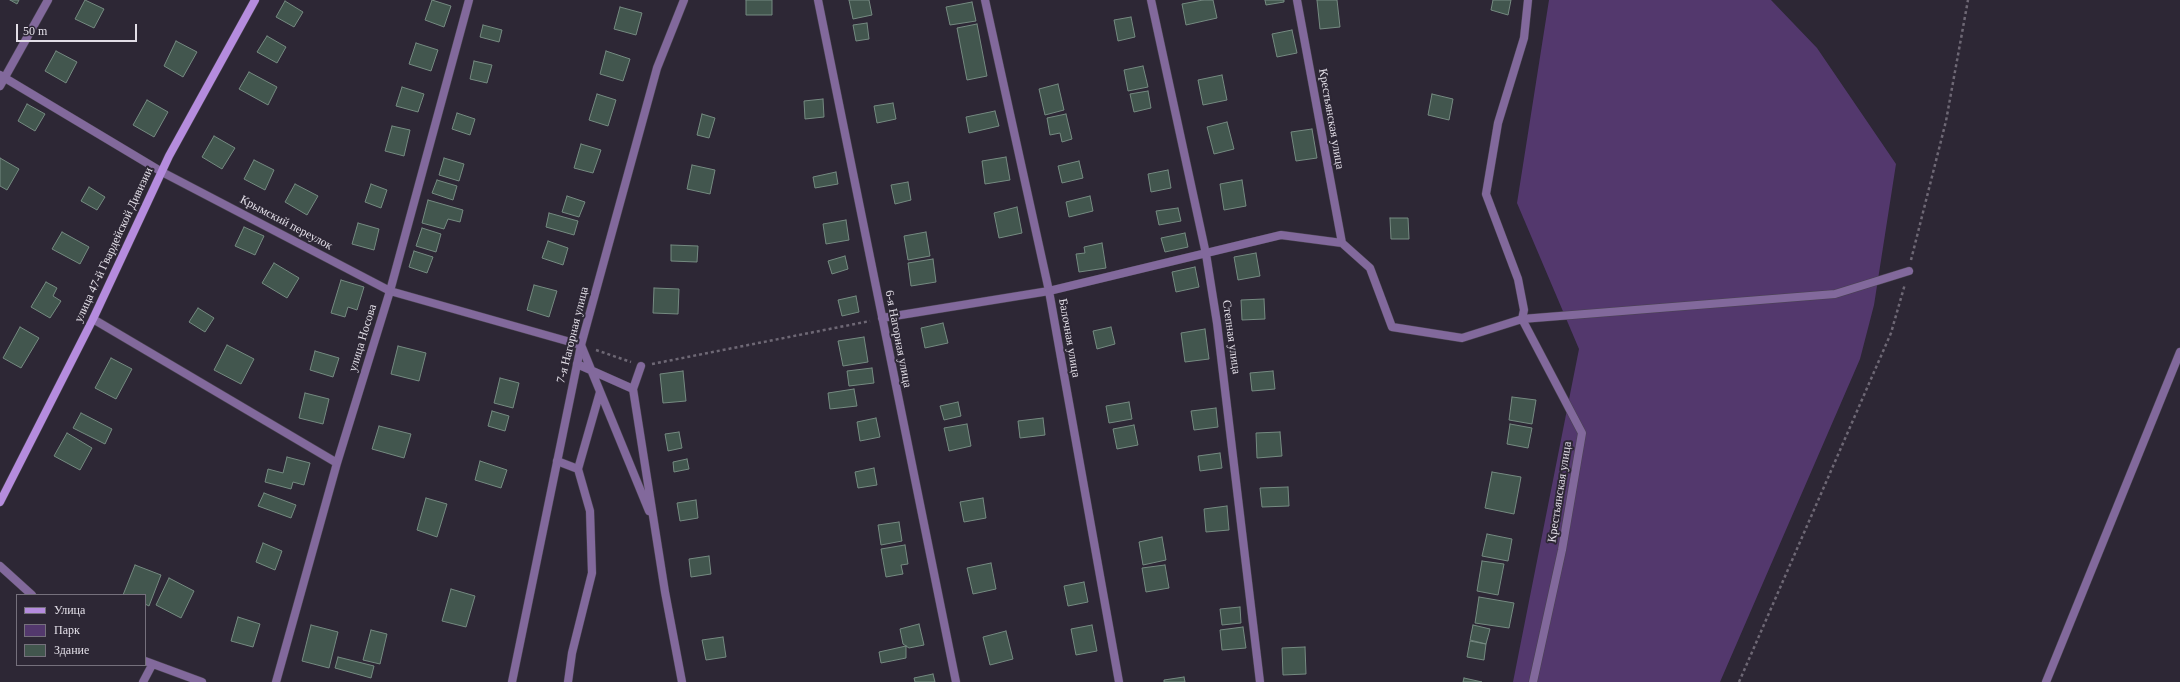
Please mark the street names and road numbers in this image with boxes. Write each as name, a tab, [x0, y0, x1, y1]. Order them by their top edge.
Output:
street label: Крестьянская улица	[1315, 67, 1347, 171]
street label: улица 47-й Гвардейской Дивизии	[72, 165, 156, 325]
street label: Крымский переулок	[237, 193, 335, 253]
street label: 7-я Нагорная улица	[554, 285, 592, 385]
street label: 6-я Нагорная улица	[881, 289, 915, 389]
street label: Балочная улица	[1055, 297, 1083, 379]
street label: Степная улица	[1219, 299, 1243, 375]
street label: улица Носова	[346, 303, 380, 373]
street label: Крестьянская улица	[1545, 440, 1575, 544]

